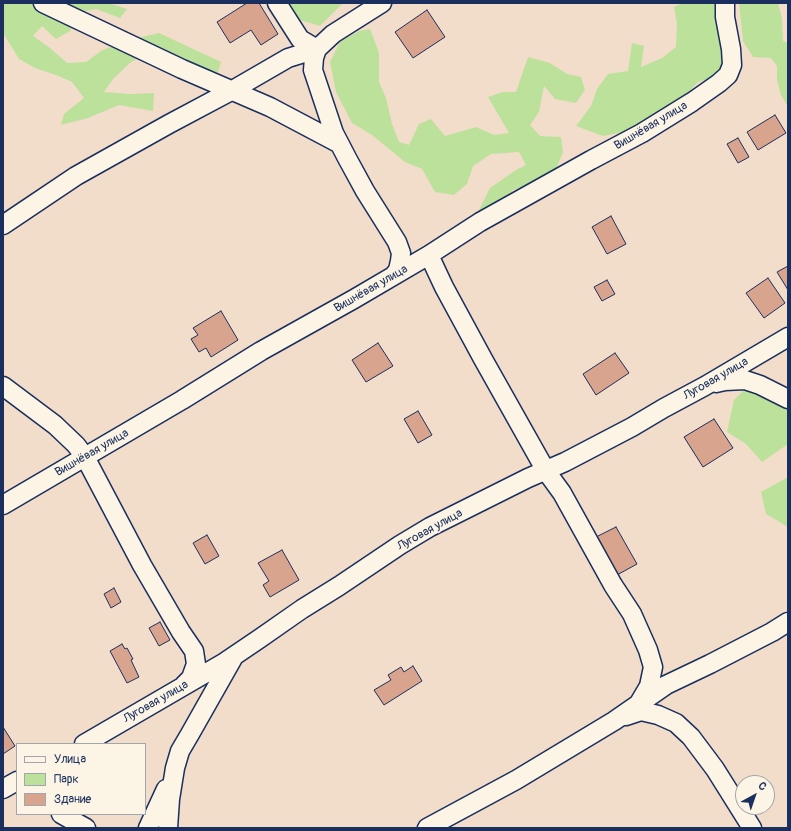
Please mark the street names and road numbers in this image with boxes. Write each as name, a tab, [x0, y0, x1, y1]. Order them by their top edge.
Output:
street label: Вишнёвая улица	[612, 99, 690, 153]
street label: Вишнёвая улица	[332, 262, 410, 316]
street label: Луговая улица	[681, 355, 751, 403]
street label: Вишнёвая улица	[53, 426, 131, 480]
street label: Луговая улица	[395, 506, 465, 554]
street label: Луговая улица	[121, 678, 191, 726]

